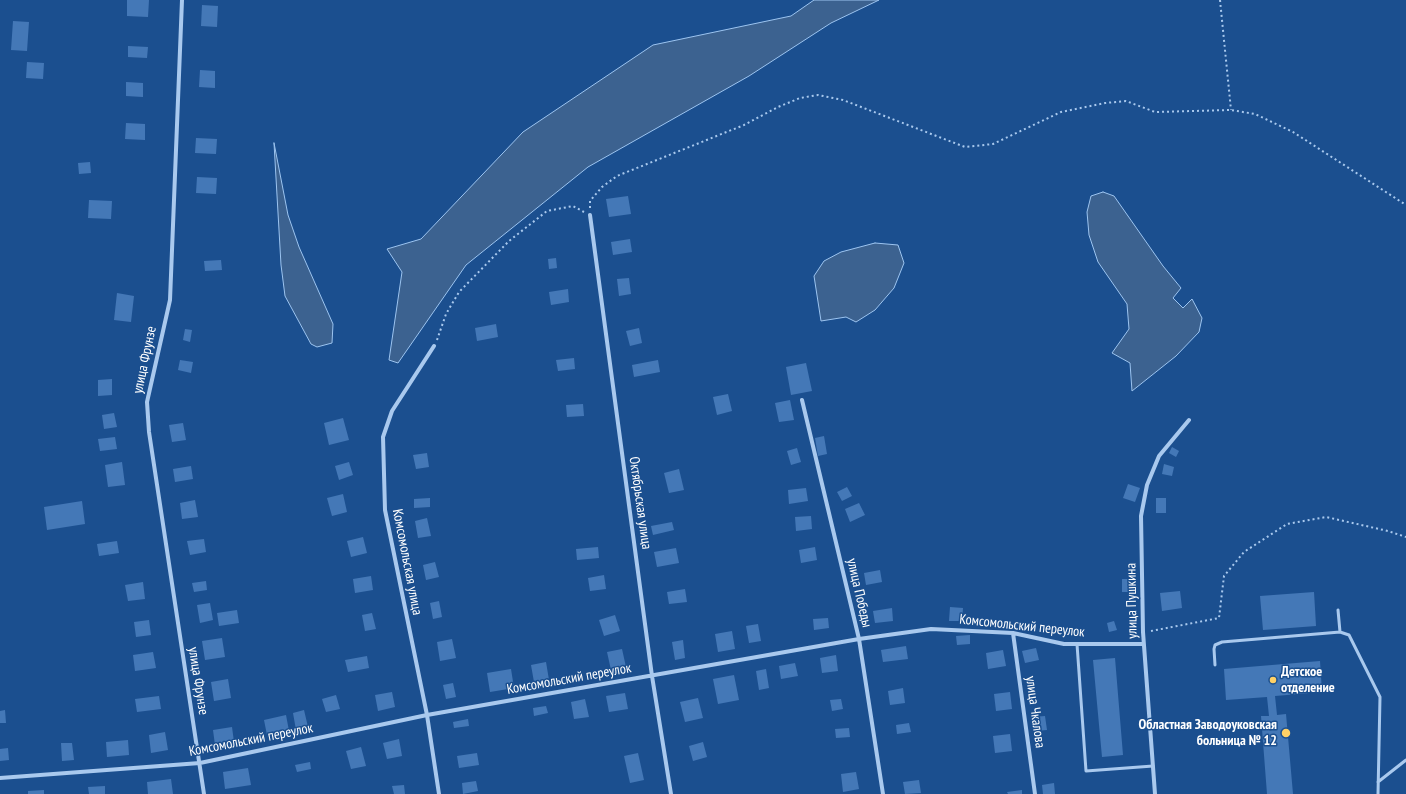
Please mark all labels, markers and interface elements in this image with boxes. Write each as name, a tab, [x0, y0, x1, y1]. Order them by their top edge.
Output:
street label: улица Фрунзе	[130, 325, 160, 395]
street label: Октябрьская улица	[625, 456, 655, 550]
street label: Комсомольская улица	[388, 508, 426, 616]
street label: улица Победы	[843, 557, 875, 629]
street label: улица Пушкина	[1123, 563, 1141, 639]
street label: Комсомольский переулок	[958, 611, 1086, 641]
street label: улица Фрунзе	[184, 646, 212, 716]
street label: Комсомольский переулок	[506, 660, 632, 698]
place label: Детское отделение	[1281, 664, 1335, 696]
street label: улица Чкалова	[1022, 675, 1048, 749]
marker: Детское отделение	[1268, 675, 1278, 685]
place label: Областная Заводоуковская больница № 12	[1138, 717, 1277, 750]
street label: Комсомольский переулок	[188, 720, 314, 760]
marker: Областная Заводоуковская больница № 12	[1280, 727, 1292, 739]

